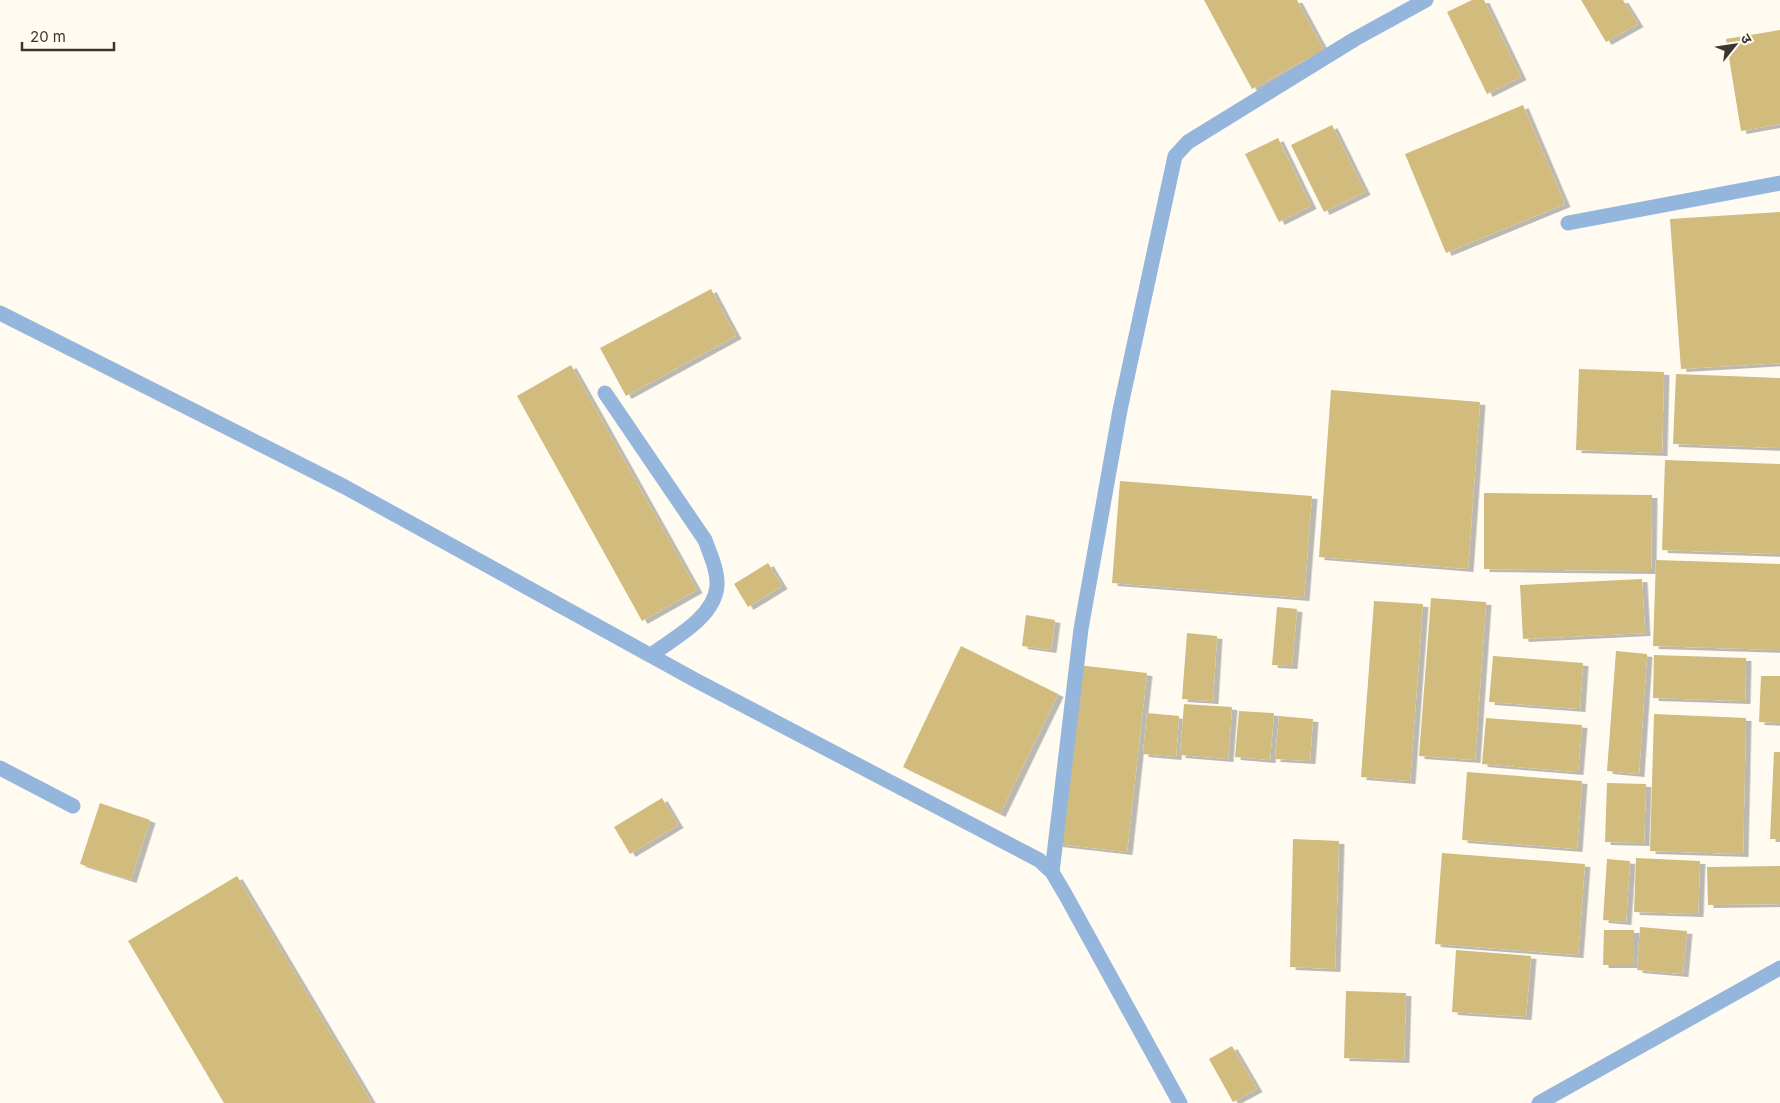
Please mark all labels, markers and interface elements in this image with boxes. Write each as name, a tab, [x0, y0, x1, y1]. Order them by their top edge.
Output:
scale bar	[22, 20, 115, 52]
north arrow	[1710, 20, 1760, 70]
text: 20 m	[30, 27, 66, 46]
text: उ	[1737, 30, 1757, 47]

